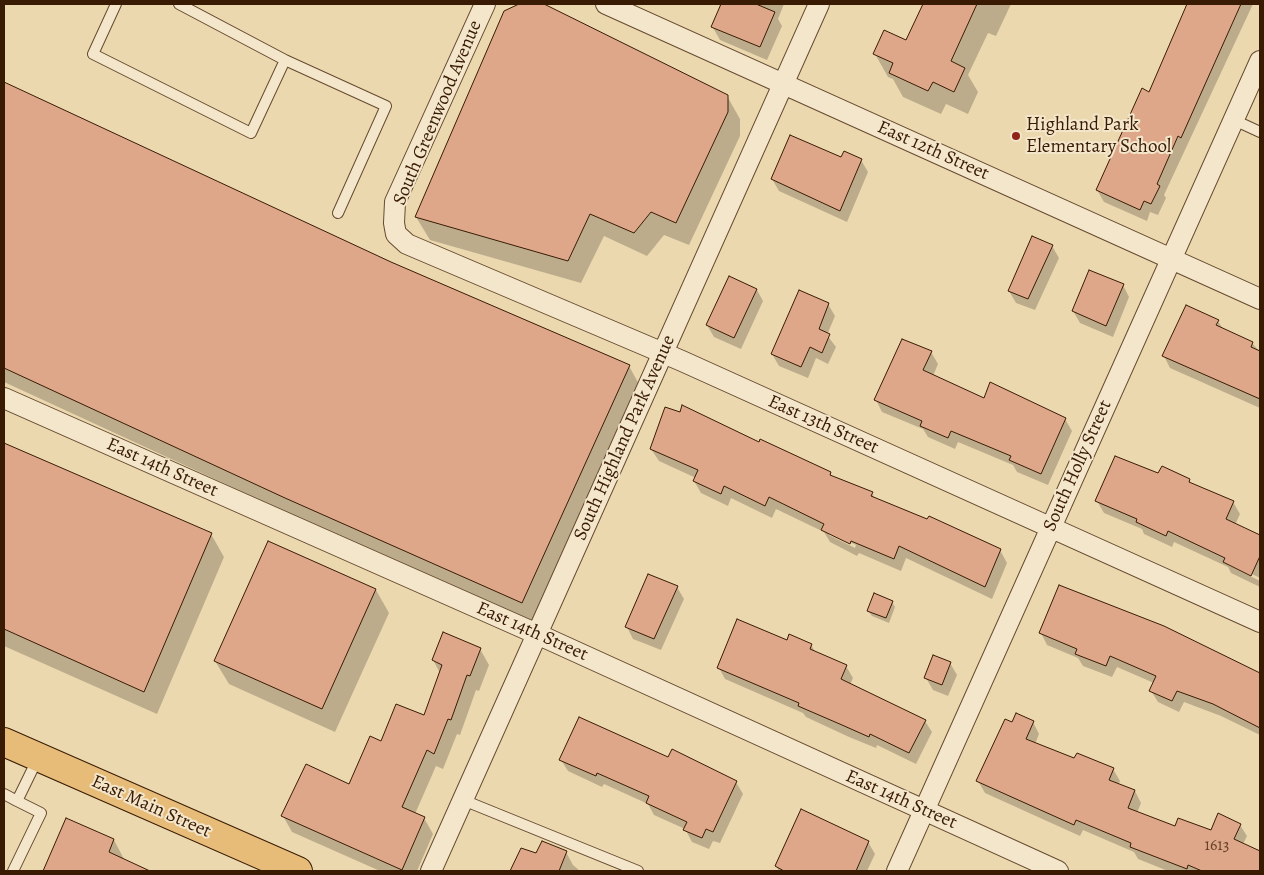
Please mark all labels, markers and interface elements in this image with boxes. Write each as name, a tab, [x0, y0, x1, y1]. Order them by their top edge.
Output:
street label: South Greenwood Avenue	[389, 17, 487, 209]
place label: Highland Park Elementary School	[1026, 114, 1171, 158]
street label: East 12th Street	[874, 116, 992, 186]
marker: Highland Park Elementary School	[1010, 130, 1022, 142]
street label: South Highland Park Avenue	[569, 332, 681, 544]
street label: East 13th Street	[764, 390, 882, 460]
street label: South Holly Street	[1039, 397, 1117, 535]
street label: East 14th Street	[103, 433, 221, 503]
street label: East 14th Street	[473, 597, 591, 667]
street label: East 14th Street	[842, 765, 960, 835]
street label: East Main Street	[88, 770, 214, 844]
house number: 1613	[1205, 836, 1229, 856]

